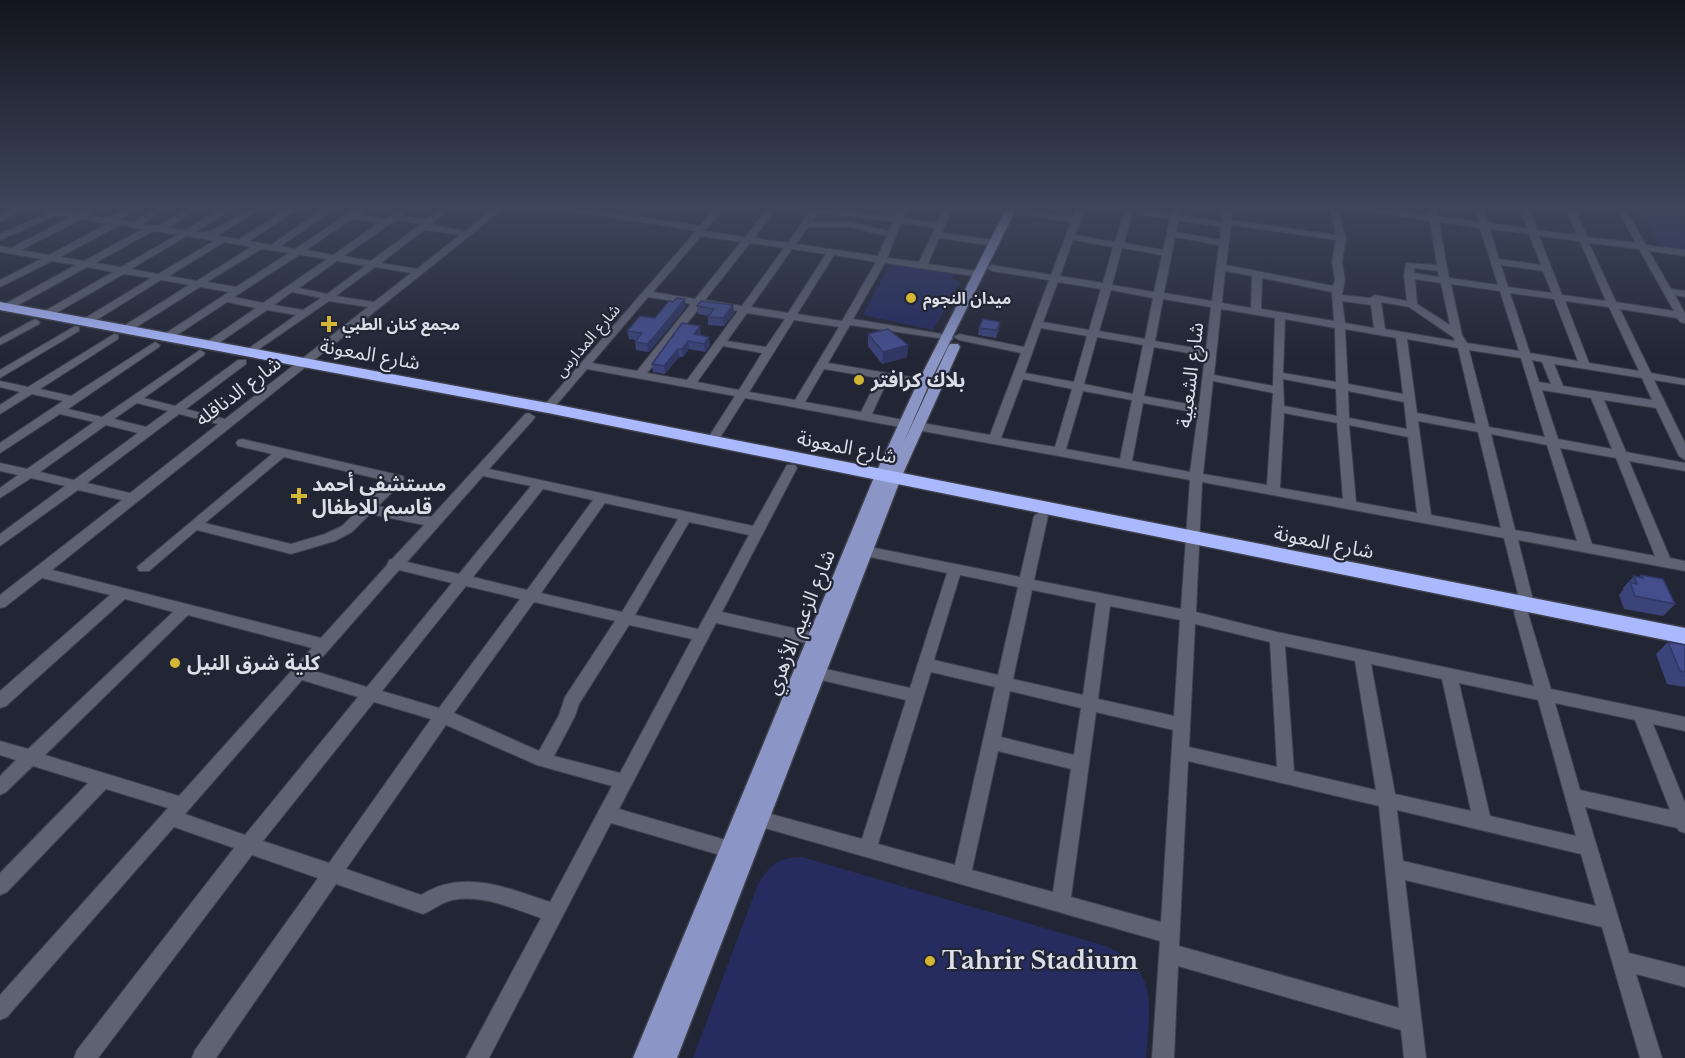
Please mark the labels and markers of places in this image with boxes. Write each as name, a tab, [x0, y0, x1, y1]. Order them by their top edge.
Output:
place label: ميدان النجوم	[923, 288, 1011, 310]
marker: ميدان النجوم	[904, 291, 918, 305]
place label: مجمع كنان الطبي	[342, 314, 460, 338]
marker: مجمع كنان الطبي	[320, 315, 338, 333]
place label: بلاك كرافتر	[870, 368, 965, 392]
marker: بلاك كرافتر	[852, 373, 866, 387]
place label: مستشفى أحمد قاسم للاطفال	[312, 471, 446, 522]
marker: مستشفى أحمد قاسم للاطفال	[290, 487, 308, 505]
place label: كلية شرق النيل	[187, 651, 321, 675]
marker: كلية شرق النيل	[168, 656, 182, 670]
place label: Tahrir Stadium	[942, 946, 1139, 975]
marker: Tahrir Stadium	[923, 954, 937, 968]

